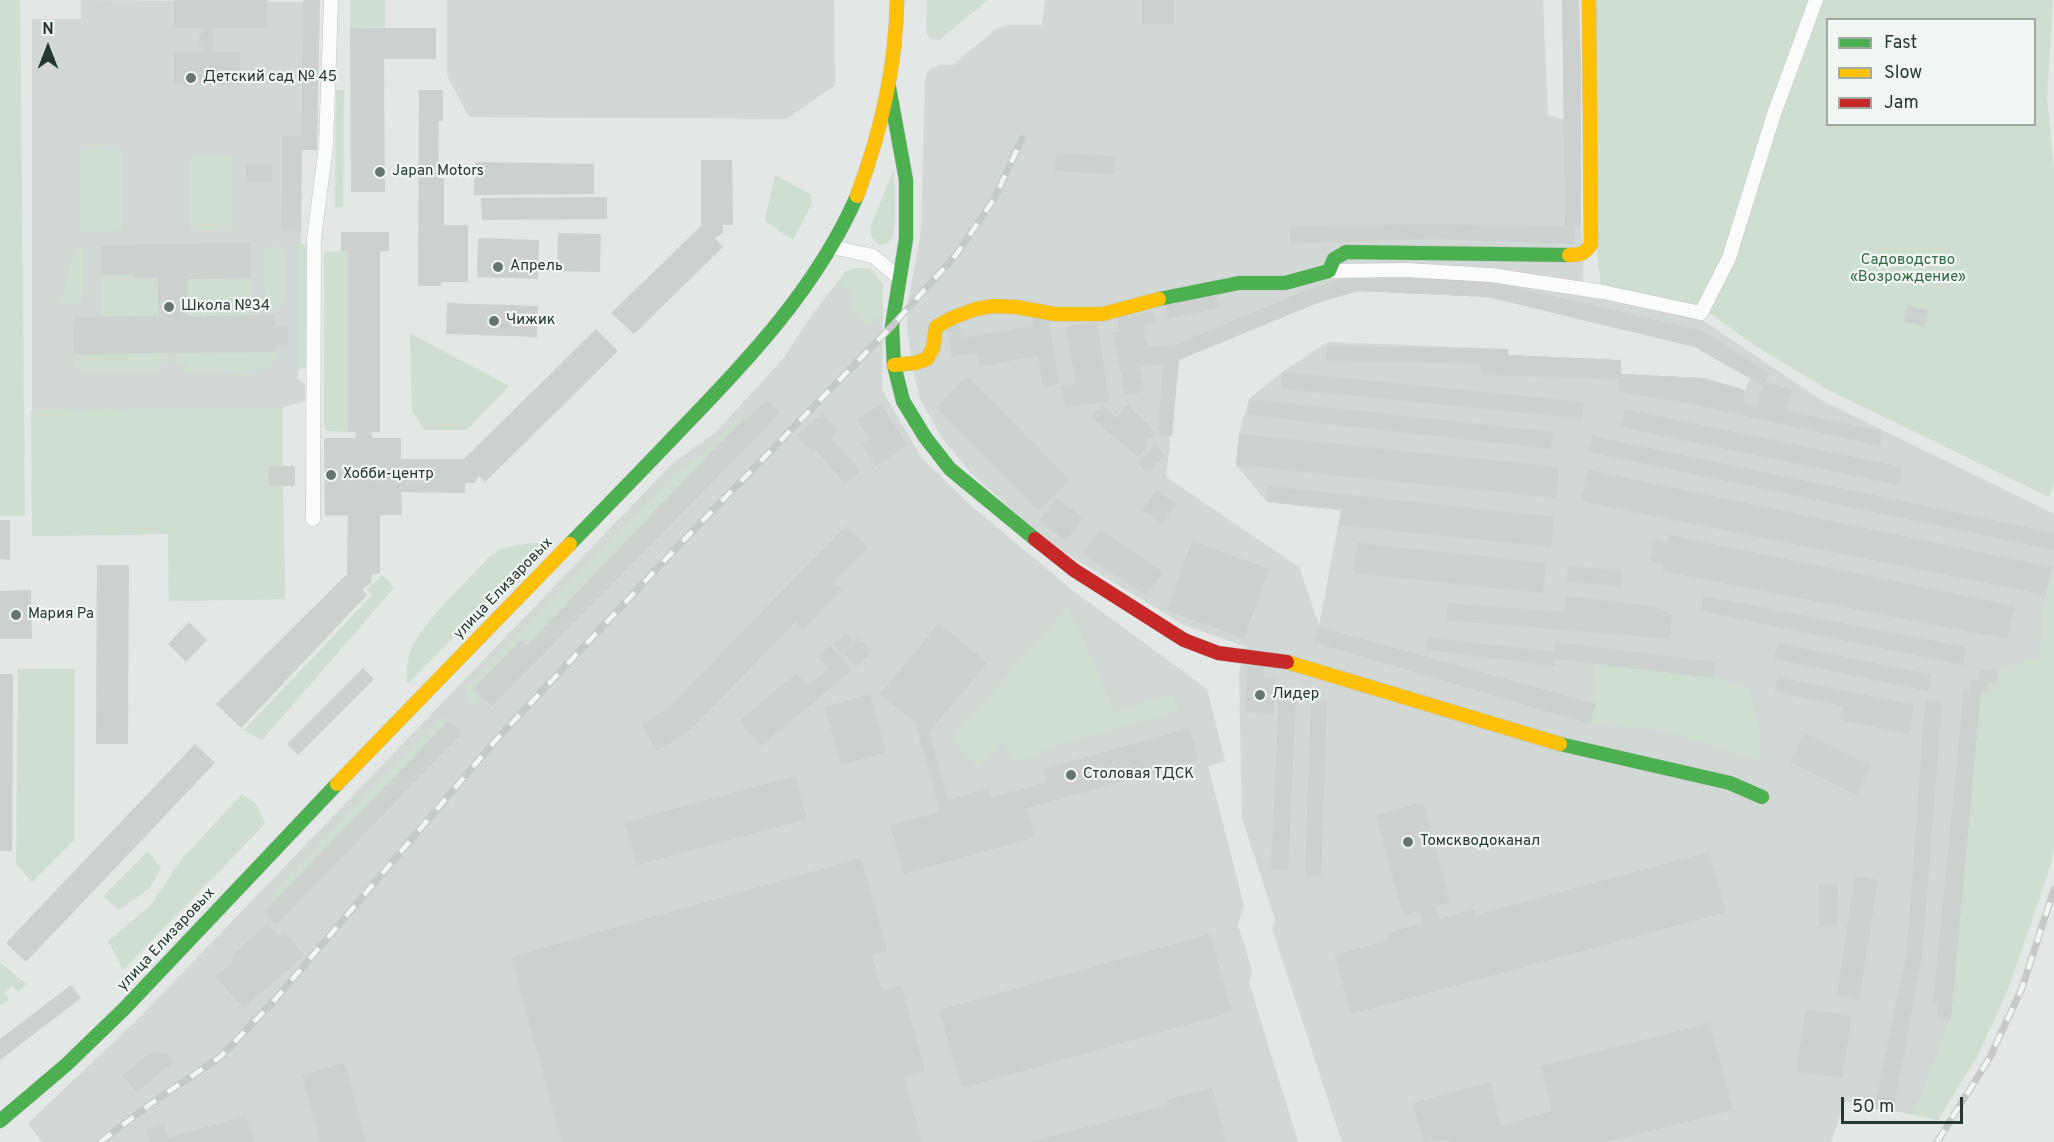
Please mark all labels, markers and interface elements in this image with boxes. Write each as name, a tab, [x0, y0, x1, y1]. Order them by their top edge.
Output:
north arrow	[18, 18, 78, 78]
legend	[1826, 18, 2036, 126]
text: N	[42, 20, 54, 40]
text: Fast	[1884, 32, 1917, 55]
text: Slow	[1884, 62, 1922, 85]
place label: Детский сад № 45	[203, 69, 337, 87]
marker: Детский сад № 45	[184, 71, 198, 85]
text: Jam	[1884, 92, 1919, 115]
place label: Japan Motors	[392, 163, 484, 181]
marker: Japan Motors	[373, 165, 387, 179]
park label: Садоводство «Возрождение»	[1850, 252, 1966, 287]
place label: Апрель	[510, 258, 563, 276]
marker: Апрель	[491, 260, 505, 274]
place label: Школа №34	[181, 298, 270, 316]
marker: Школа №34	[162, 300, 176, 314]
place label: Чижик	[506, 312, 555, 330]
marker: Чижик	[487, 314, 501, 328]
place label: Хобби-центр	[343, 466, 434, 484]
marker: Хобби-центр	[324, 468, 338, 482]
street label: улица Елизаровых	[451, 534, 557, 644]
place label: Мария Ра	[28, 606, 94, 624]
marker: Мария Ра	[9, 608, 23, 622]
place label: Лидер	[1272, 686, 1319, 704]
marker: Лидер	[1253, 688, 1267, 702]
place label: Столовая ТДСК	[1083, 766, 1194, 784]
marker: Столовая ТДСК	[1064, 768, 1078, 782]
place label: Томскводоканал	[1420, 833, 1540, 851]
marker: Томскводоканал	[1401, 835, 1415, 849]
street label: улица Елизаровых	[114, 885, 220, 995]
scale bar	[1844, 1085, 1966, 1123]
text: 50 m	[1852, 1096, 1894, 1119]

